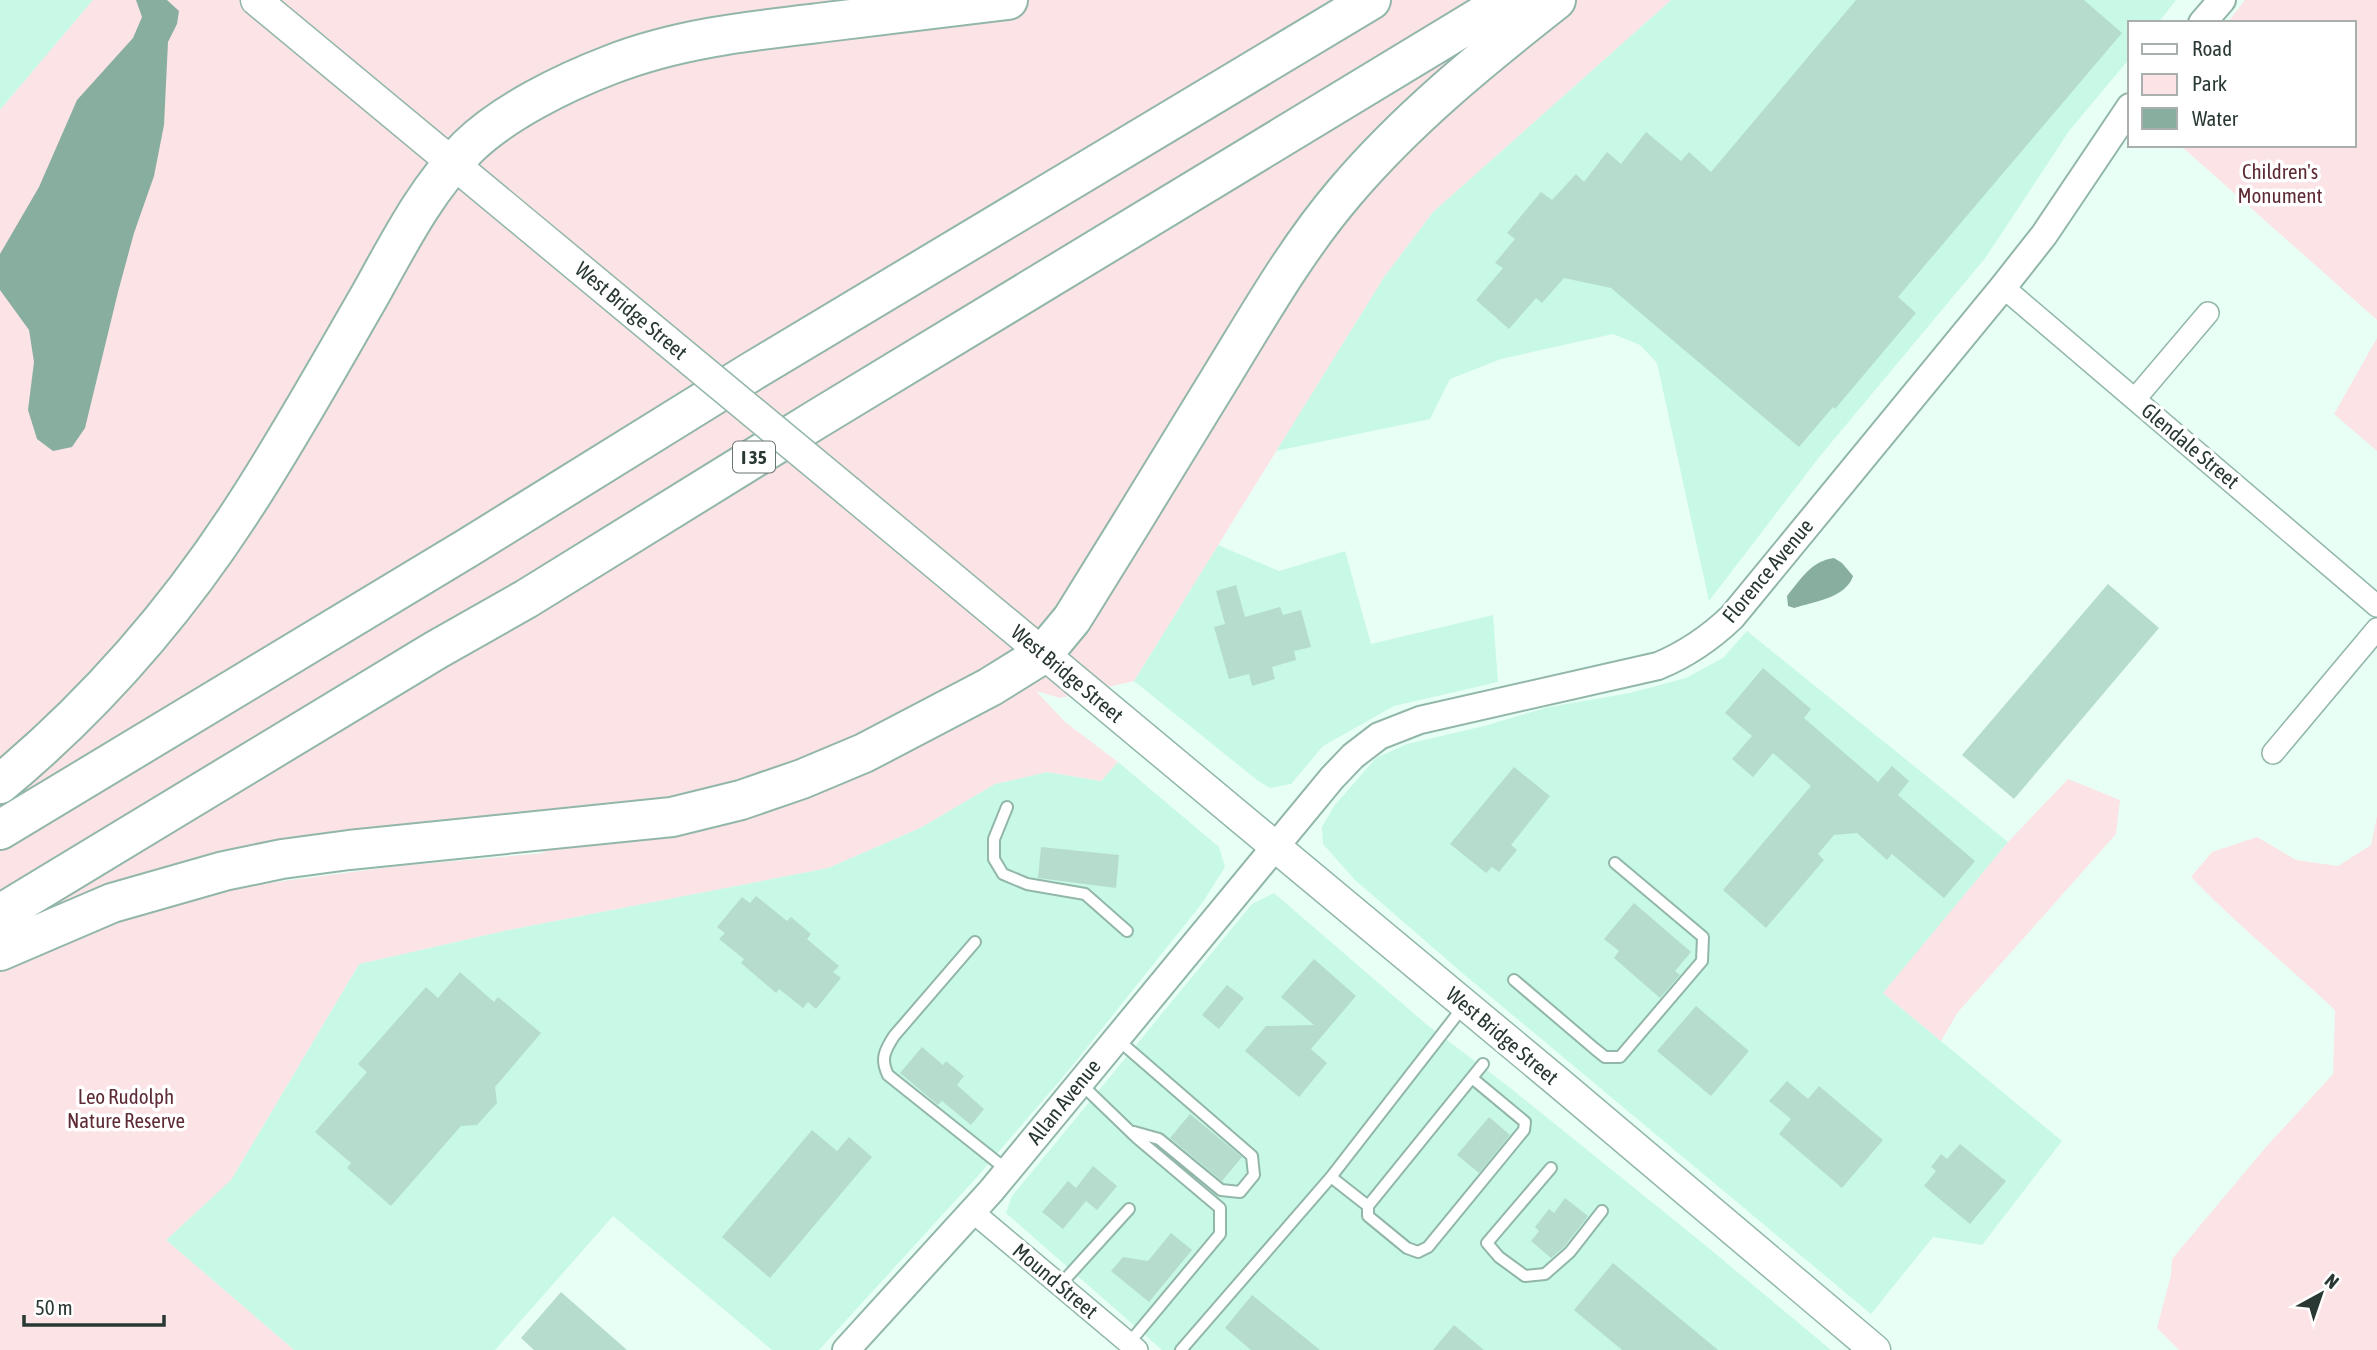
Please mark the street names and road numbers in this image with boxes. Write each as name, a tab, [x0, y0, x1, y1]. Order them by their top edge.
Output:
street label: West Bridge Street	[571, 257, 692, 364]
street label: Glendale Street	[2137, 398, 2244, 493]
road number: I 35	[733, 442, 775, 472]
street label: Florence Avenue	[1717, 514, 1818, 627]
street label: West Bridge Street	[1007, 620, 1128, 727]
street label: West Bridge Street	[1442, 982, 1563, 1089]
street label: Allan Avenue	[1022, 1054, 1105, 1149]
street label: Mound Street	[1008, 1238, 1103, 1323]

